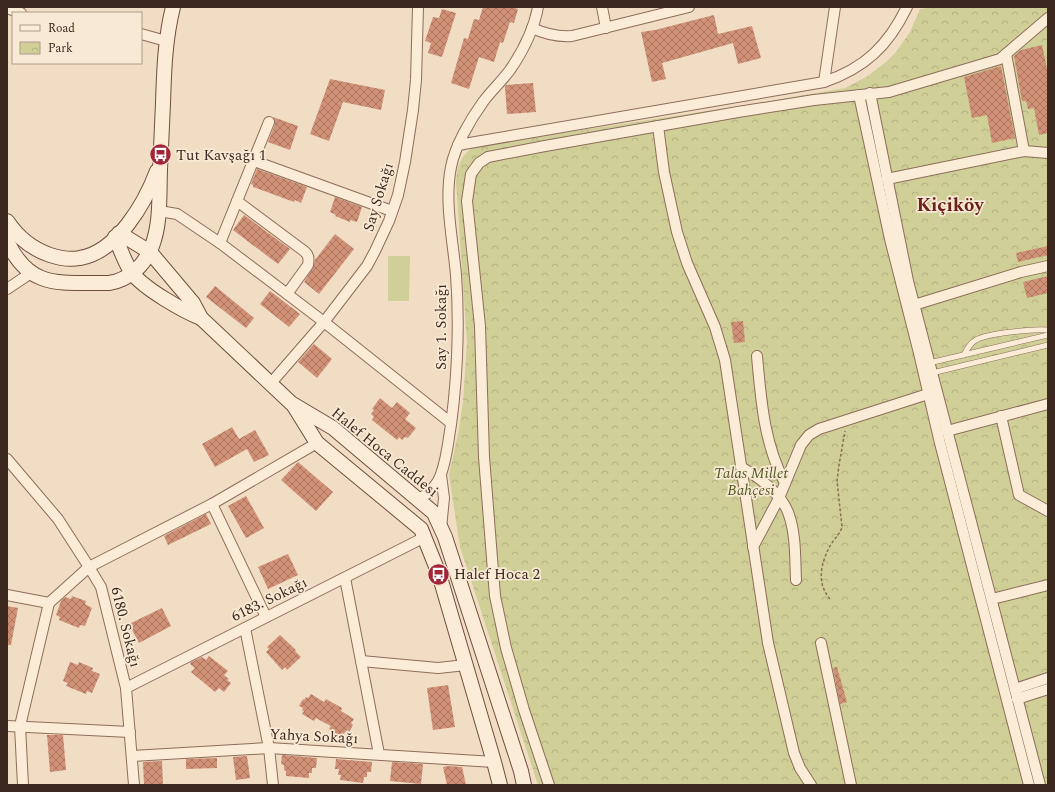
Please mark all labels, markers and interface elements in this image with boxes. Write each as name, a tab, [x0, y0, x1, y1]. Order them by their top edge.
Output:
legend	[12, 12, 142, 64]
text: Road	[48, 19, 75, 38]
text: Park	[48, 39, 73, 58]
bus stop icon: Tut Kavşağı 1	[147, 142, 173, 168]
place label: Tut Kavşağı 1	[176, 144, 266, 167]
street label: Say Sokağı	[357, 160, 400, 235]
district label: Kiçiköy	[917, 191, 984, 220]
street label: Say 1. Sokağı	[430, 284, 453, 370]
street label: Halef Hoca Caddesi	[326, 402, 443, 503]
park label: Talas Millet Bahçesi	[714, 462, 788, 502]
bus stop icon: Halef Hoca 2	[426, 561, 452, 587]
place label: Halef Hoca 2	[454, 563, 540, 586]
street label: 6183. Sokağı	[227, 571, 311, 628]
street label: 6180. Sokağı	[104, 584, 147, 670]
street label: Yahya Sokağı	[269, 723, 359, 750]

